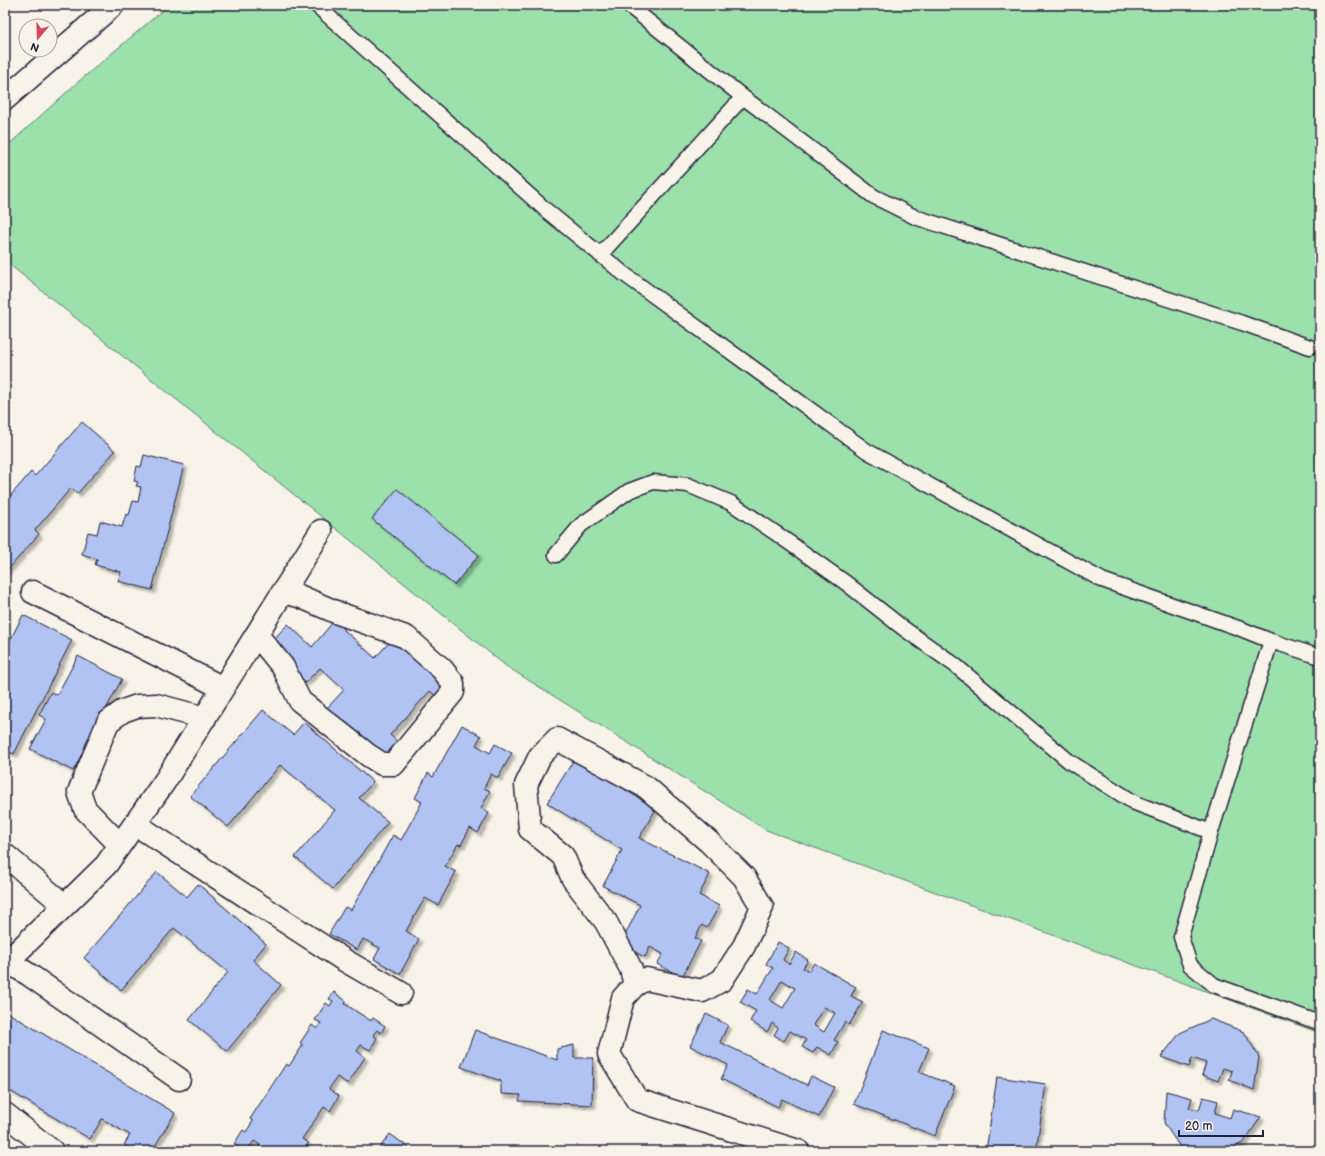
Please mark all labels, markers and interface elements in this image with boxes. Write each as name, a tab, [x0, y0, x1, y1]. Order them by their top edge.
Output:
north arrow	[18, 18, 58, 58]
text: N	[29, 39, 41, 54]
scale bar	[1179, 1112, 1263, 1138]
text: 20 m	[1185, 1119, 1212, 1134]

